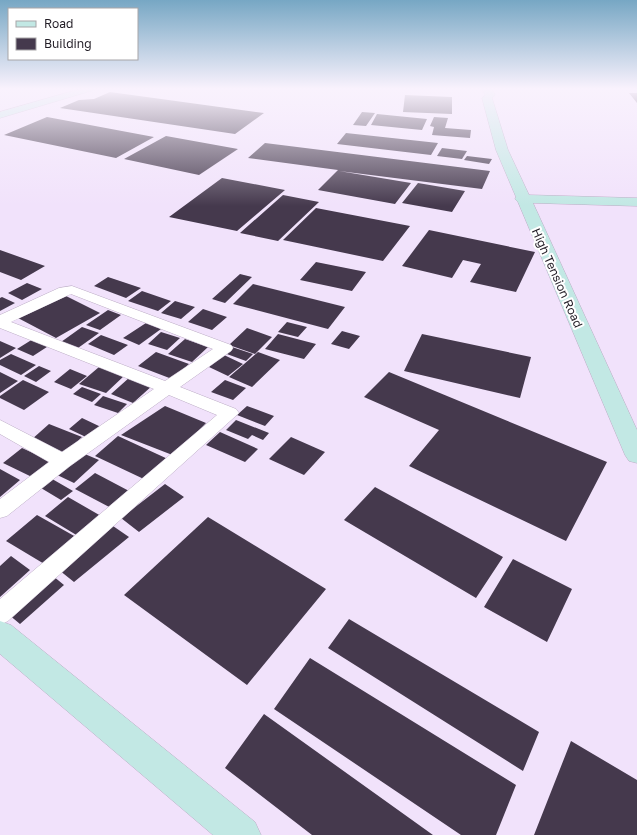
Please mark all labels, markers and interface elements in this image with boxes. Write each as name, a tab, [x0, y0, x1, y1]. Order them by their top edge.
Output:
legend	[8, 8, 138, 60]
text: Road	[44, 16, 73, 31]
text: Building	[44, 36, 92, 51]
street label: High Tension Road	[529, 226, 586, 330]

